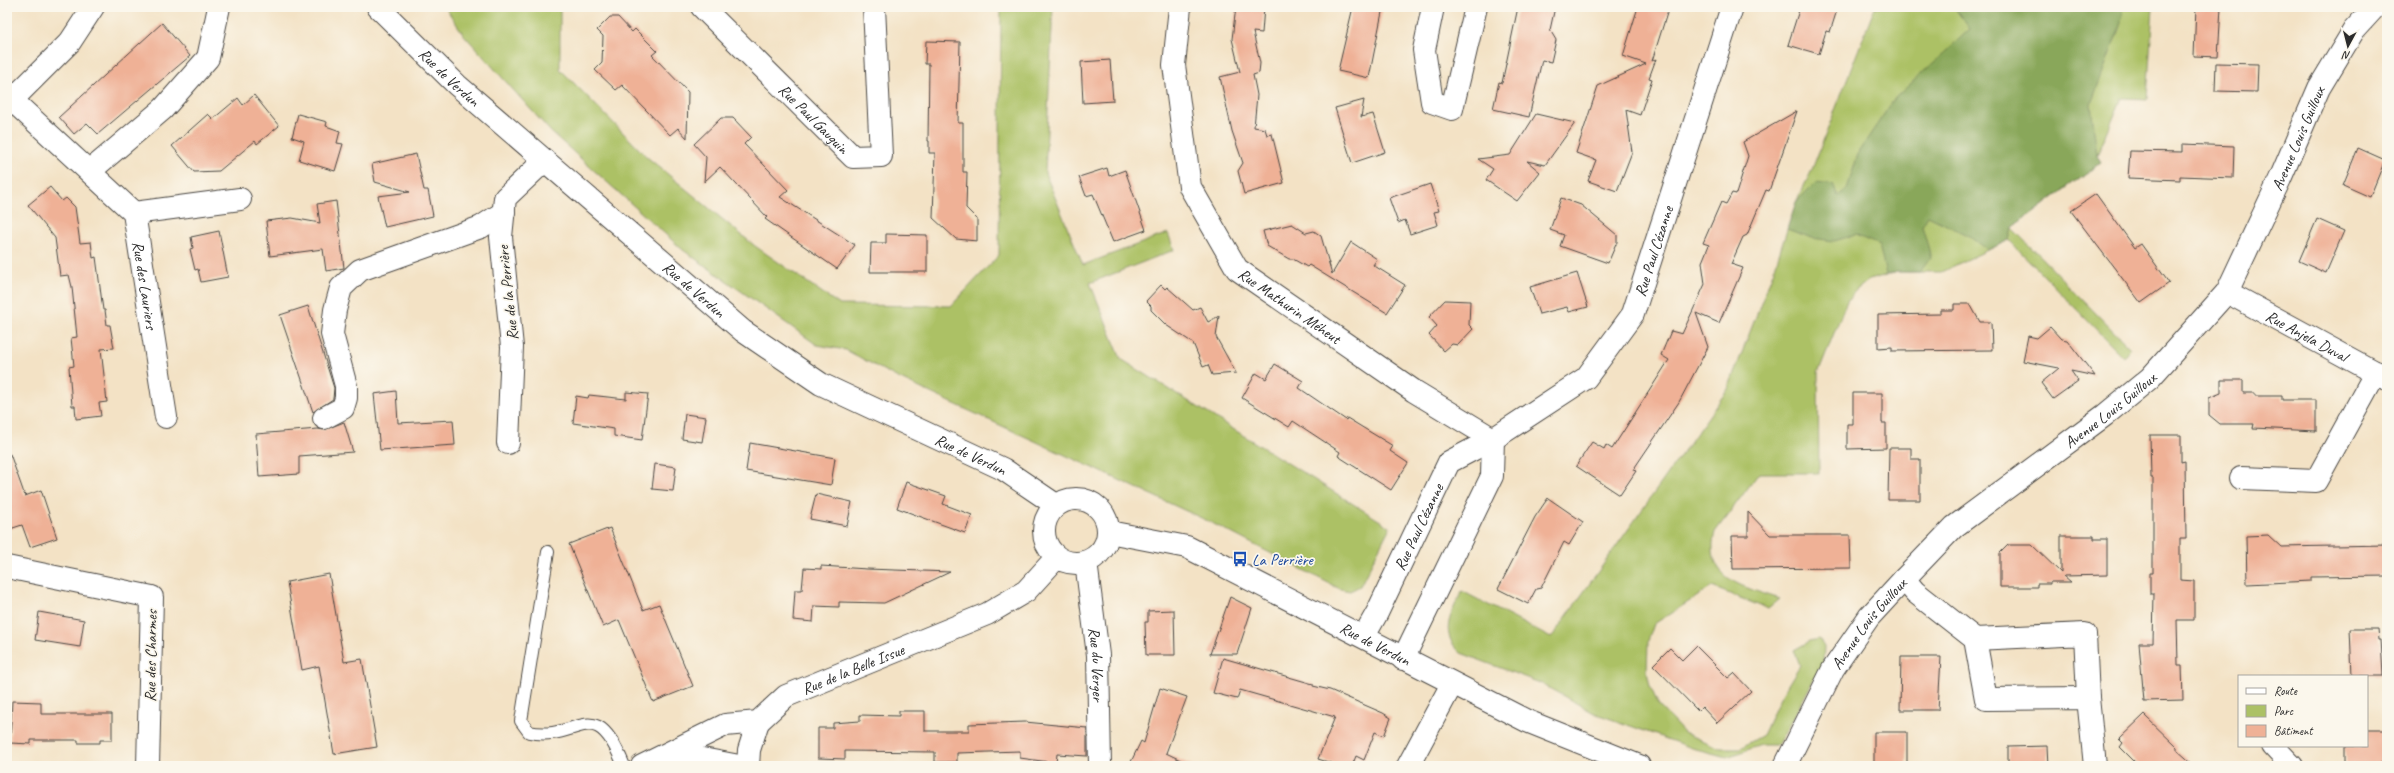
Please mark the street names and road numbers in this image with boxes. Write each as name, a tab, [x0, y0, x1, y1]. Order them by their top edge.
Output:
street label: Rue de Verdun	[414, 44, 484, 112]
street label: Rue Paul Gauguin	[774, 80, 853, 159]
street label: Avenue Louis Guilloux	[2267, 82, 2330, 194]
street label: Rue Paul Cézanne	[1630, 202, 1679, 299]
street label: Rue des Lauriers	[128, 240, 161, 332]
street label: Rue de la Perrière	[493, 243, 523, 341]
street label: Rue de Verdun	[658, 257, 730, 323]
street label: Rue Mathurin Méheut	[1234, 264, 1346, 350]
street label: Rue Anjela Duval	[2262, 306, 2354, 368]
street label: Avenue Louis Guilloux	[2060, 368, 2162, 453]
street label: Rue de Verdun	[932, 430, 1010, 480]
street label: Rue Paul Cézanne	[1390, 479, 1449, 574]
street label: Avenue Louis Guilloux	[1827, 573, 1912, 673]
street label: Rue des Charmes	[140, 608, 162, 702]
street label: Rue de Verdun	[1336, 618, 1414, 671]
street label: Rue du Verger	[1084, 626, 1108, 704]
street label: Rue de la Belle Issue	[799, 639, 909, 699]

